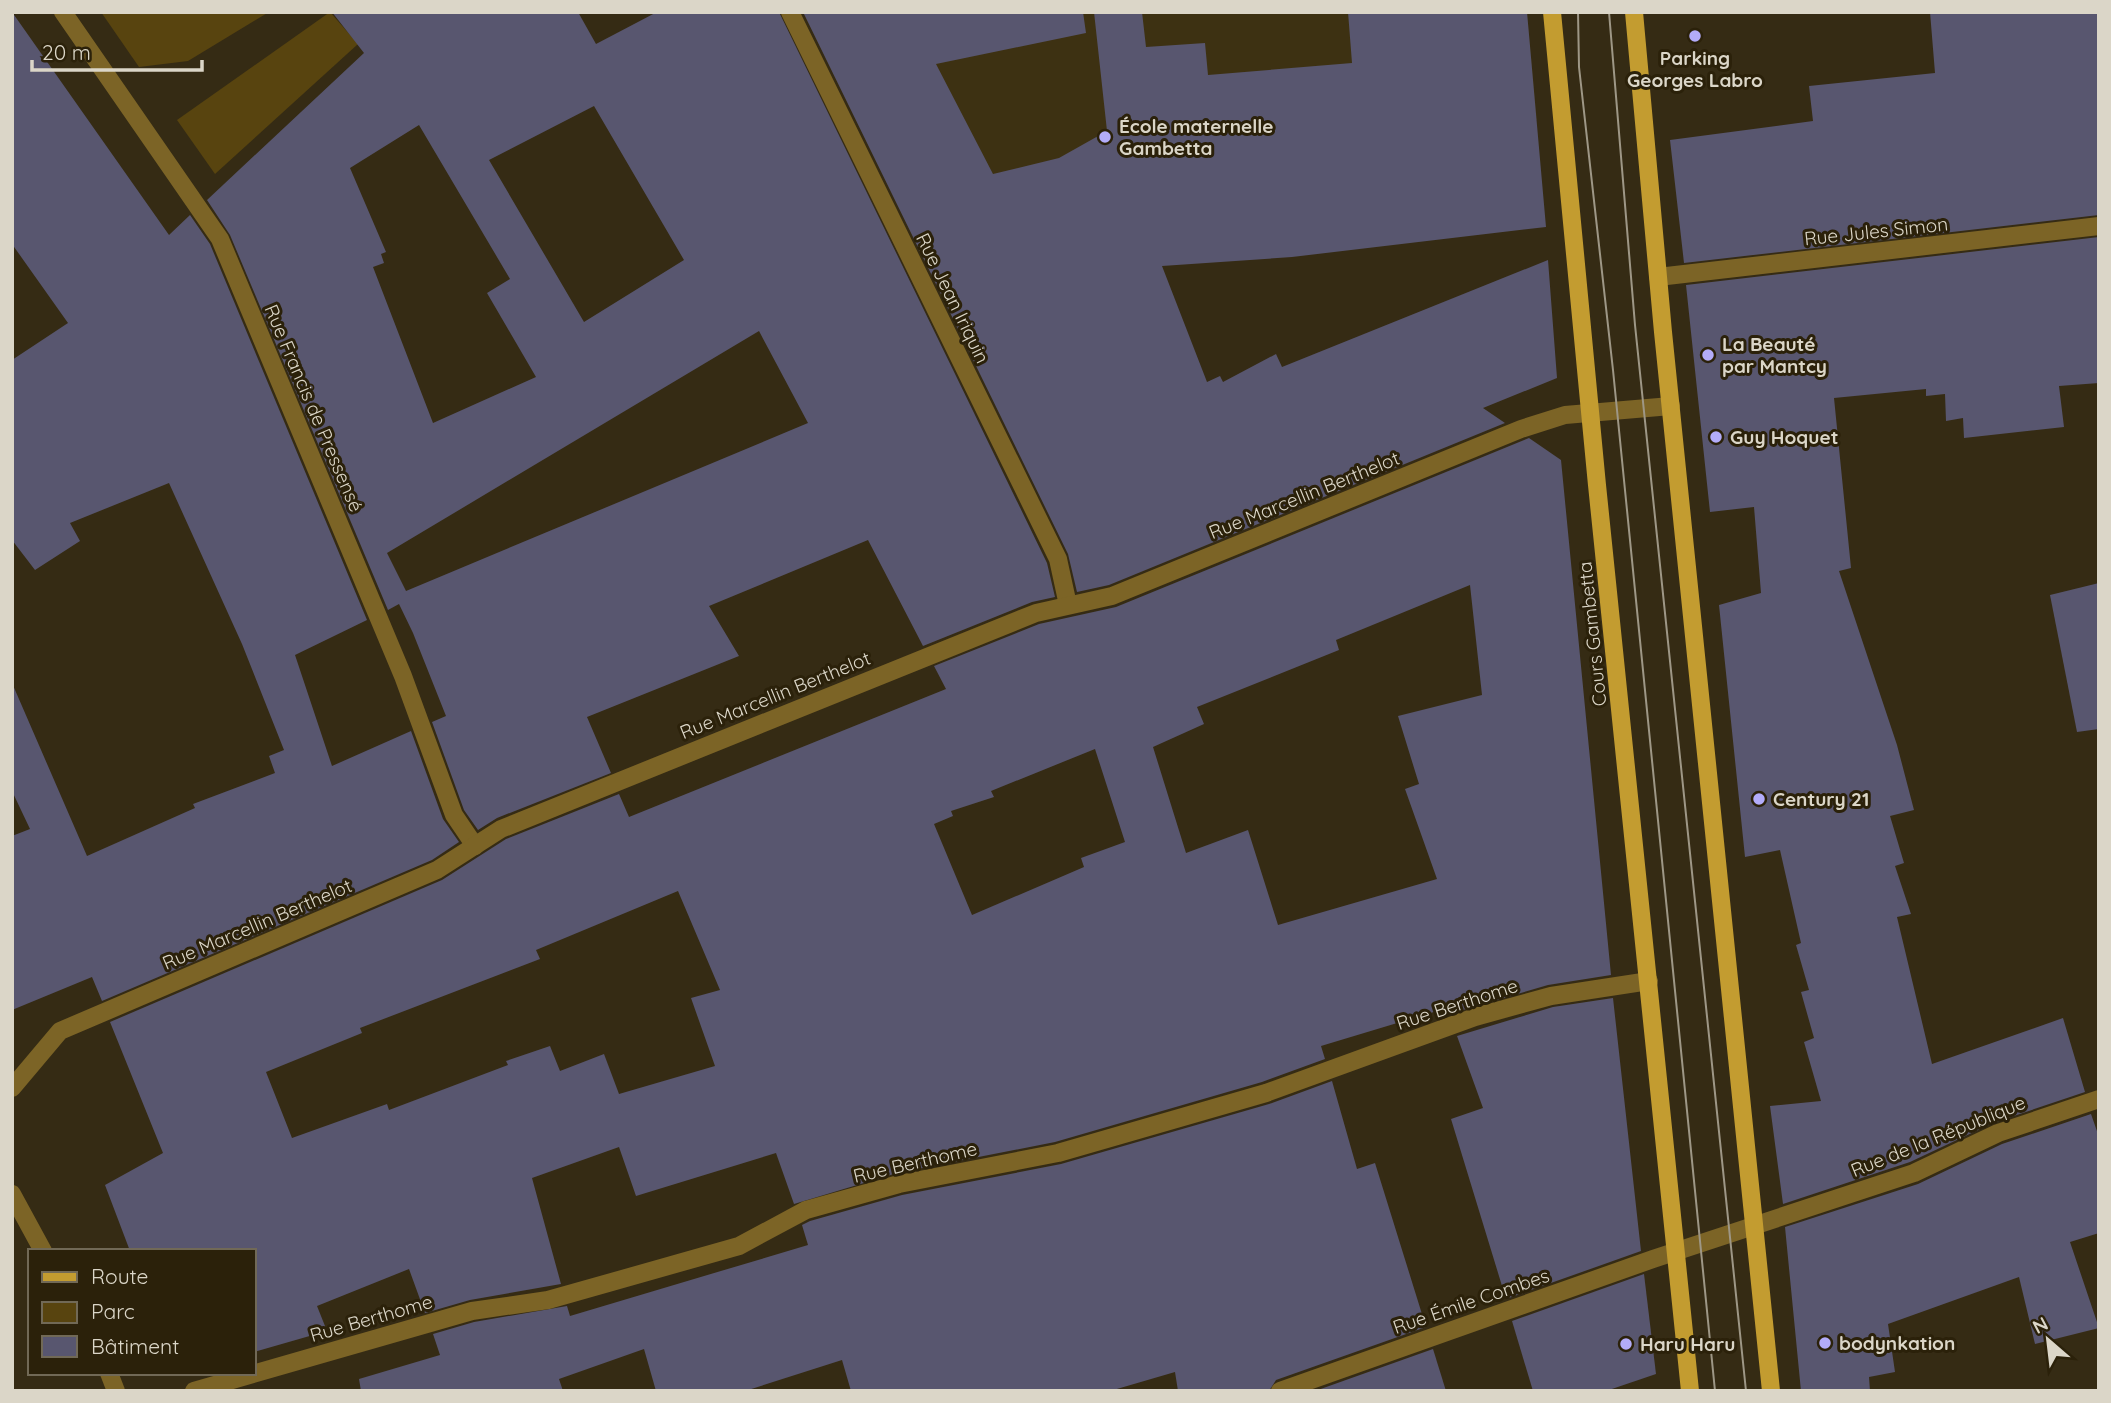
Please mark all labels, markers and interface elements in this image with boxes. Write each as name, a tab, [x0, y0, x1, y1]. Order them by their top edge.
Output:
scale bar	[32, 28, 201, 72]
marker: Parking Georges Labro	[1687, 28, 1703, 44]
text: 20 m	[42, 39, 91, 65]
place label: Parking Georges Labro	[1627, 46, 1763, 92]
place label: École maternelle Gambetta	[1119, 114, 1273, 160]
marker: École maternelle Gambetta	[1097, 129, 1113, 145]
street label: Rue Jules Simon	[1803, 212, 1949, 250]
street label: Rue Jean Iriquin	[911, 229, 995, 367]
street label: Rue Francis de Pressensé	[259, 301, 369, 515]
place label: La Beauté par Mantcy	[1722, 332, 1827, 378]
marker: La Beauté par Mantcy	[1700, 347, 1716, 363]
place label: Guy Hoquet	[1730, 425, 1838, 449]
marker: Guy Hoquet	[1708, 429, 1724, 445]
street label: Rue Marcellin Berthelot	[1205, 446, 1403, 544]
street label: Cours Gambetta	[1572, 561, 1612, 707]
street label: Rue Marcellin Berthelot	[676, 646, 874, 744]
place label: Century 21	[1773, 787, 1869, 811]
marker: Century 21	[1751, 791, 1767, 807]
street label: Rue Marcellin Berthelot	[159, 873, 355, 975]
street label: Rue Berthome	[1393, 973, 1521, 1035]
street label: Rue de la République	[1847, 1090, 2029, 1182]
street label: Rue Berthome	[851, 1136, 979, 1188]
legend	[28, 1249, 256, 1375]
text: Route	[91, 1263, 148, 1289]
street label: Rue Émile Combes	[1390, 1263, 1552, 1339]
street label: Rue Berthome	[307, 1289, 435, 1347]
text: Parc	[91, 1298, 135, 1324]
north arrow	[2013, 1305, 2083, 1375]
text: N	[2028, 1311, 2052, 1339]
place label: bodynkation	[1839, 1331, 1955, 1355]
place label: Haru Haru	[1640, 1332, 1735, 1356]
text: Bâtiment	[91, 1333, 179, 1359]
marker: bodynkation	[1817, 1335, 1833, 1351]
marker: Haru Haru	[1618, 1336, 1634, 1352]

